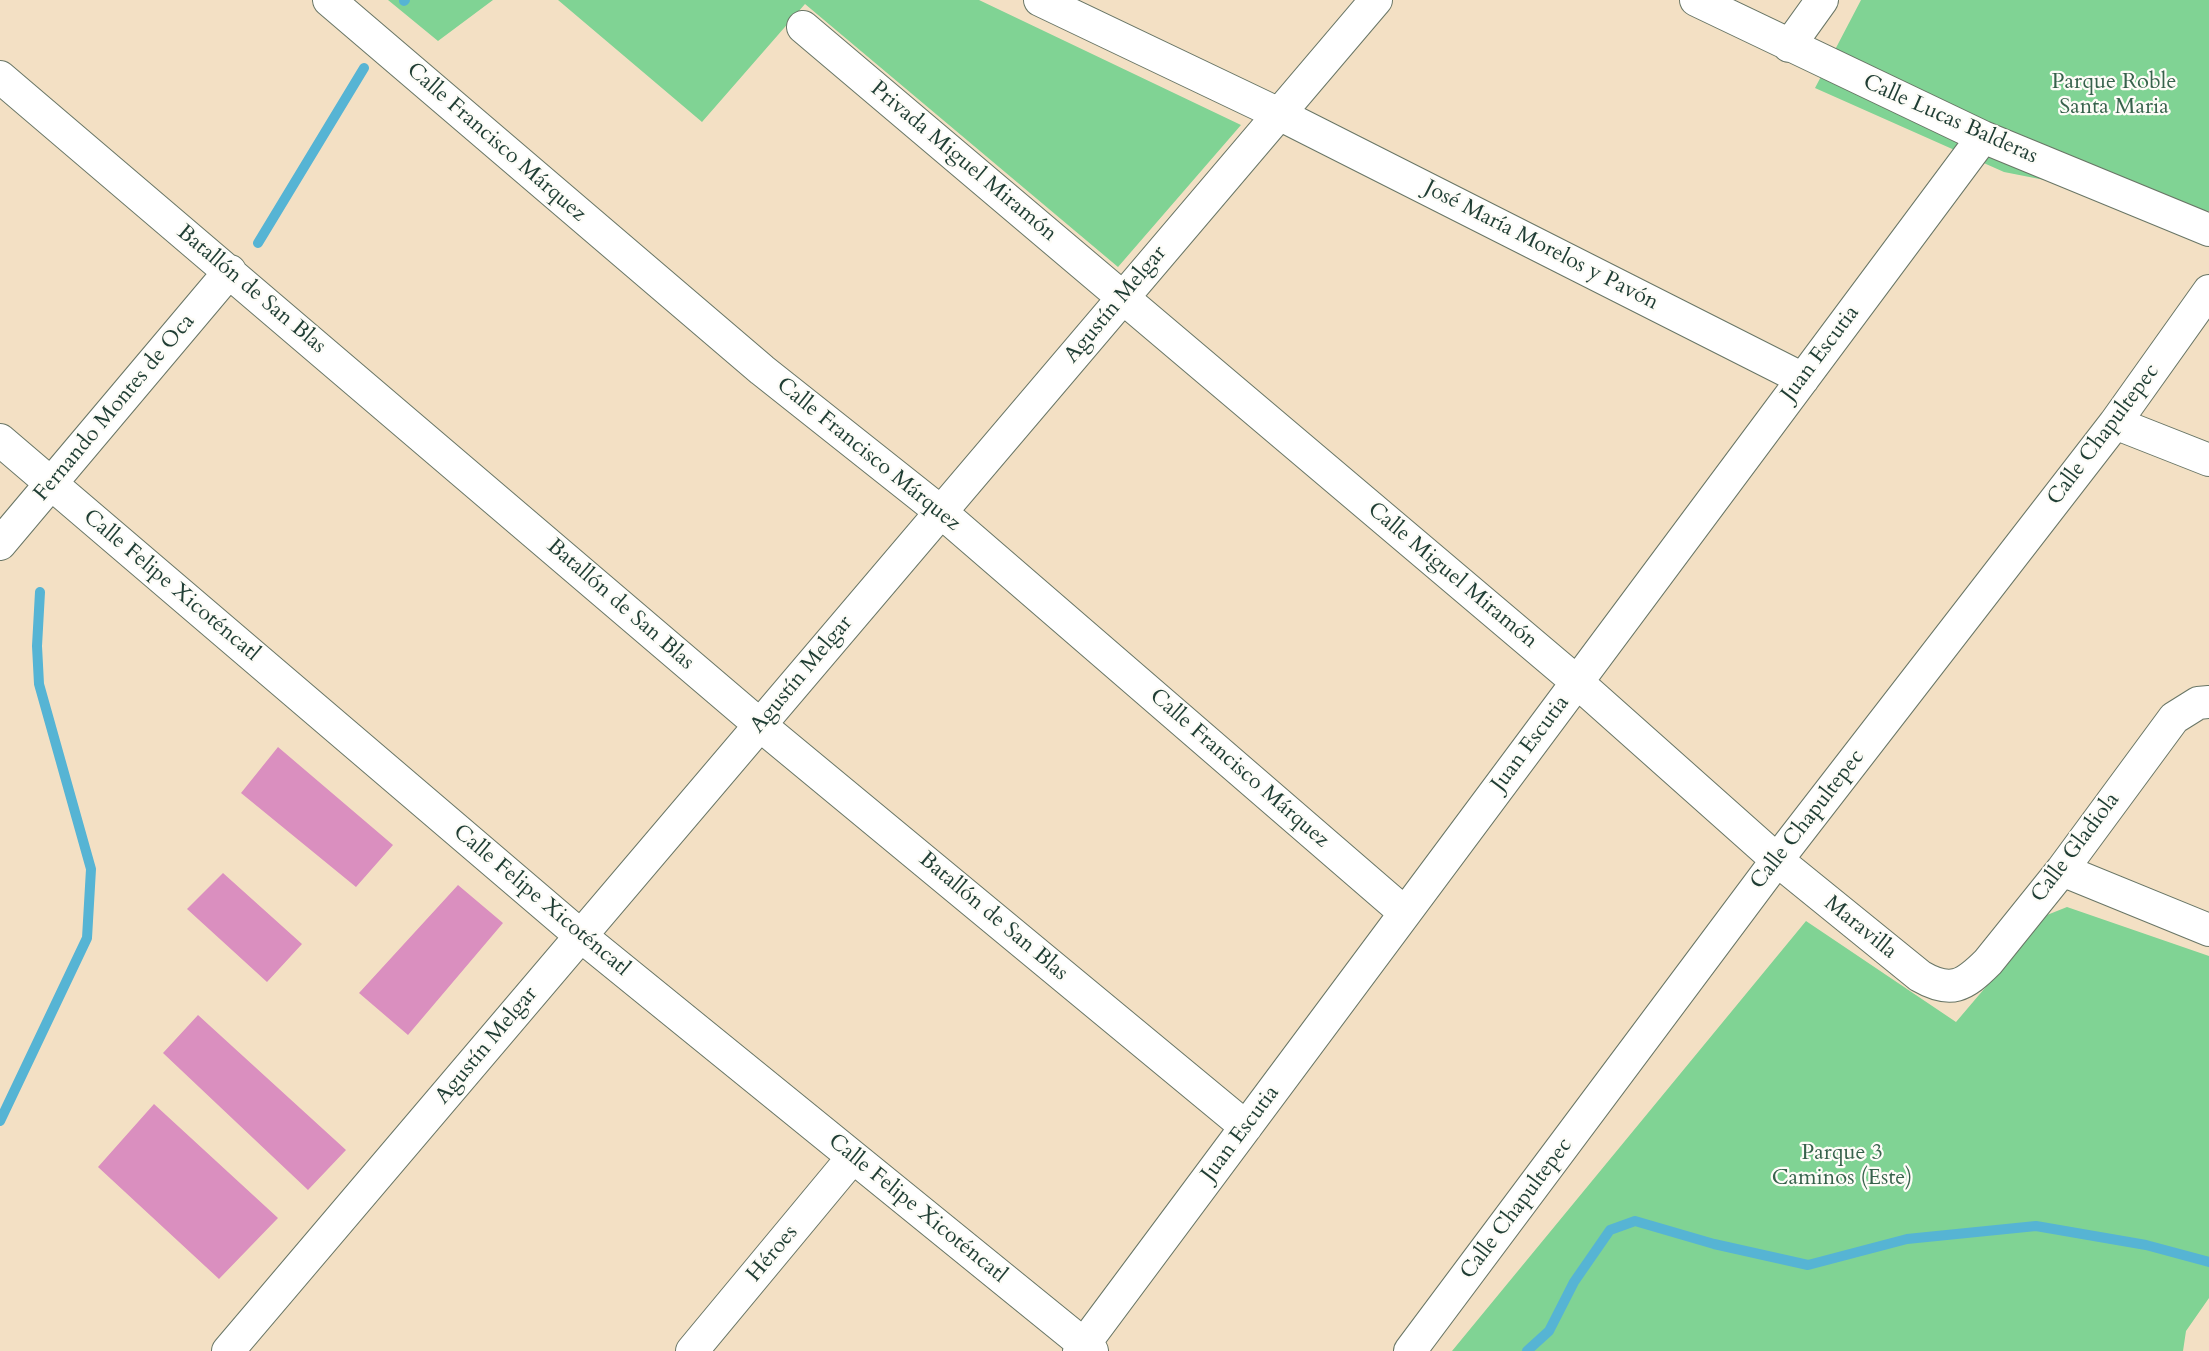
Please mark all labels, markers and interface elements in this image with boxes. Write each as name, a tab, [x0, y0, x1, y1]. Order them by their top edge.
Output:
street label: Calle Francisco Márquez	[401, 58, 591, 228]
street label: Calle Lucas Balderas	[1859, 70, 2041, 170]
park label: Parque Roble Santa Maria	[2052, 70, 2176, 122]
street label: Privada Miguel Miramón	[864, 76, 1062, 248]
street label: José María Morelos y Pavón	[1419, 175, 1663, 317]
street label: Batallón de San Blas	[171, 220, 331, 360]
street label: Agustín Melgar	[1059, 241, 1173, 369]
street label: Juan Escutia	[1776, 301, 1866, 407]
street label: Fernando Montes de Oca	[29, 309, 201, 507]
street label: Calle Chapultepec	[2042, 359, 2166, 511]
street label: Calle Francisco Márquez	[771, 373, 965, 537]
street label: Calle Miguel Miramón	[1362, 497, 1542, 655]
street label: Calle Felipe Xicoténcatl	[77, 504, 265, 668]
street label: Batallón de San Blas	[541, 534, 699, 676]
street label: Agustín Melgar	[745, 611, 859, 739]
street label: Calle Francisco Márquez	[1144, 684, 1334, 854]
street label: Juan Escutia	[1486, 691, 1576, 797]
street label: Calle Chapultepec	[1745, 745, 1871, 895]
street label: Calle Gladiola	[2026, 788, 2126, 908]
street label: Calle Felipe Xicoténcatl	[447, 819, 635, 983]
street label: Batallón de San Blas	[913, 847, 1073, 987]
street label: Maravilla	[1818, 891, 1902, 965]
street label: Agustín Melgar	[430, 982, 544, 1110]
street label: Juan Escutia	[1196, 1081, 1286, 1187]
street label: Calle Felipe Xicoténcatl	[822, 1129, 1012, 1289]
street label: Calle Chapultepec	[1455, 1133, 1579, 1285]
park label: Parque 3 Caminos (Este)	[1772, 1141, 1912, 1192]
street label: Héroes	[742, 1220, 804, 1288]

